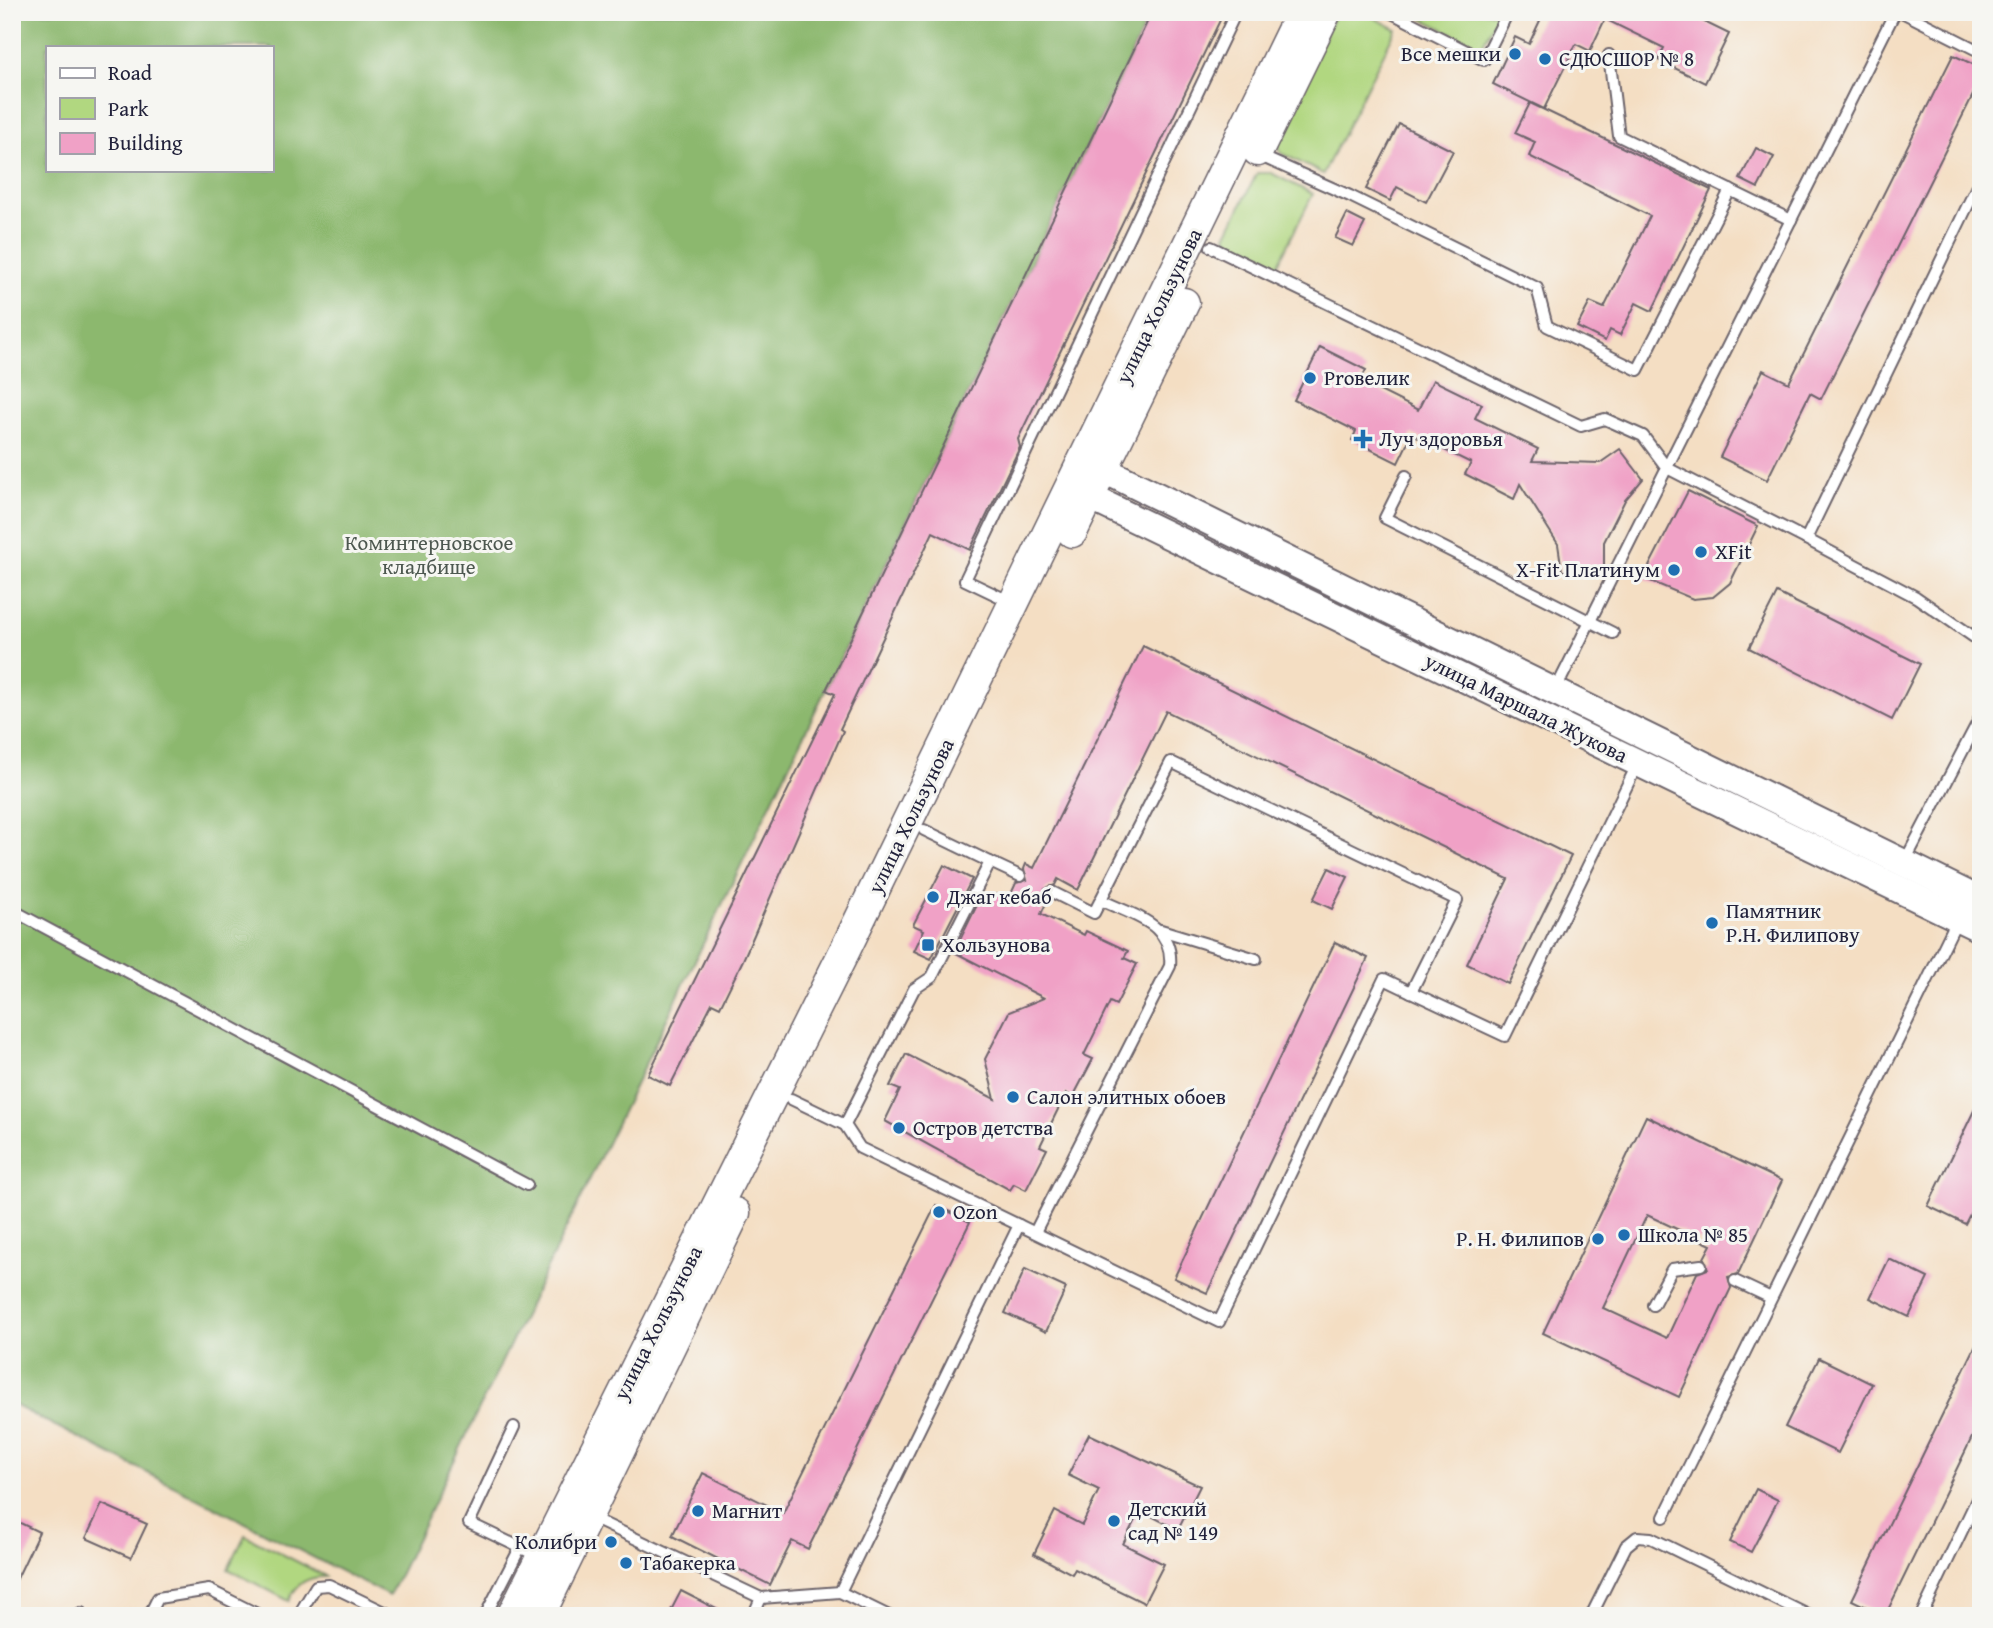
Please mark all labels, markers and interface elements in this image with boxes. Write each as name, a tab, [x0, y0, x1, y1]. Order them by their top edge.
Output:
place label: Все мешки	[1401, 38, 1501, 69]
place label: СДЮСШОР № 8	[1559, 43, 1694, 74]
legend	[46, 46, 273, 172]
marker: Все мешки	[1507, 46, 1523, 62]
marker: СДЮСШОР № 8	[1537, 51, 1553, 67]
text: Road	[108, 57, 153, 88]
text: Park	[108, 93, 149, 124]
text: Building	[108, 127, 183, 158]
street label: улица Хользунова	[1107, 223, 1210, 390]
place label: Proвелик	[1324, 362, 1409, 393]
marker: Proвелик	[1302, 370, 1318, 386]
place label: Луч здоровья	[1379, 423, 1503, 454]
marker: Луч здоровья	[1353, 429, 1373, 449]
park label: Коминтерновское кладбище	[345, 527, 513, 582]
place label: XFit	[1715, 536, 1752, 567]
marker: XFit	[1693, 544, 1709, 560]
place label: X-Fit Платинум	[1516, 554, 1660, 585]
marker: X-Fit Платинум	[1666, 562, 1682, 578]
street label: улица Маршала Жукова	[1419, 644, 1633, 770]
street label: улица Хользунова	[859, 733, 962, 900]
place label: Джаг кебаб	[946, 881, 1052, 912]
marker: Джаг кебаб	[925, 889, 941, 905]
place label: Памятник Р.Н. Филипову	[1726, 895, 1860, 950]
marker: Памятник Р.Н. Филипову	[1704, 915, 1720, 931]
place label: Хользунова	[942, 929, 1050, 960]
marker: Хользунова	[920, 937, 936, 953]
place label: Салон элитных обоев	[1027, 1081, 1226, 1112]
marker: Салон элитных обоев	[1005, 1089, 1021, 1105]
place label: Остров детства	[913, 1112, 1053, 1143]
marker: Остров детства	[891, 1120, 907, 1136]
place label: Ozon	[953, 1196, 998, 1227]
marker: Ozon	[931, 1204, 947, 1220]
place label: Школа № 85	[1638, 1219, 1748, 1250]
place label: Р. Н. Филипов	[1456, 1223, 1584, 1254]
marker: Школа № 85	[1616, 1227, 1632, 1243]
marker: Р. Н. Филипов	[1590, 1231, 1606, 1247]
street label: улица Хользунова	[605, 1240, 710, 1406]
place label: Детский сад № 149	[1127, 1493, 1218, 1548]
place label: Магнит	[712, 1495, 782, 1526]
marker: Магнит	[690, 1503, 706, 1519]
marker: Детский сад № 149	[1106, 1513, 1122, 1529]
place label: Колибри	[515, 1526, 597, 1557]
marker: Колибри	[603, 1534, 619, 1550]
place label: Табакерка	[640, 1547, 736, 1578]
marker: Табакерка	[618, 1555, 634, 1571]

